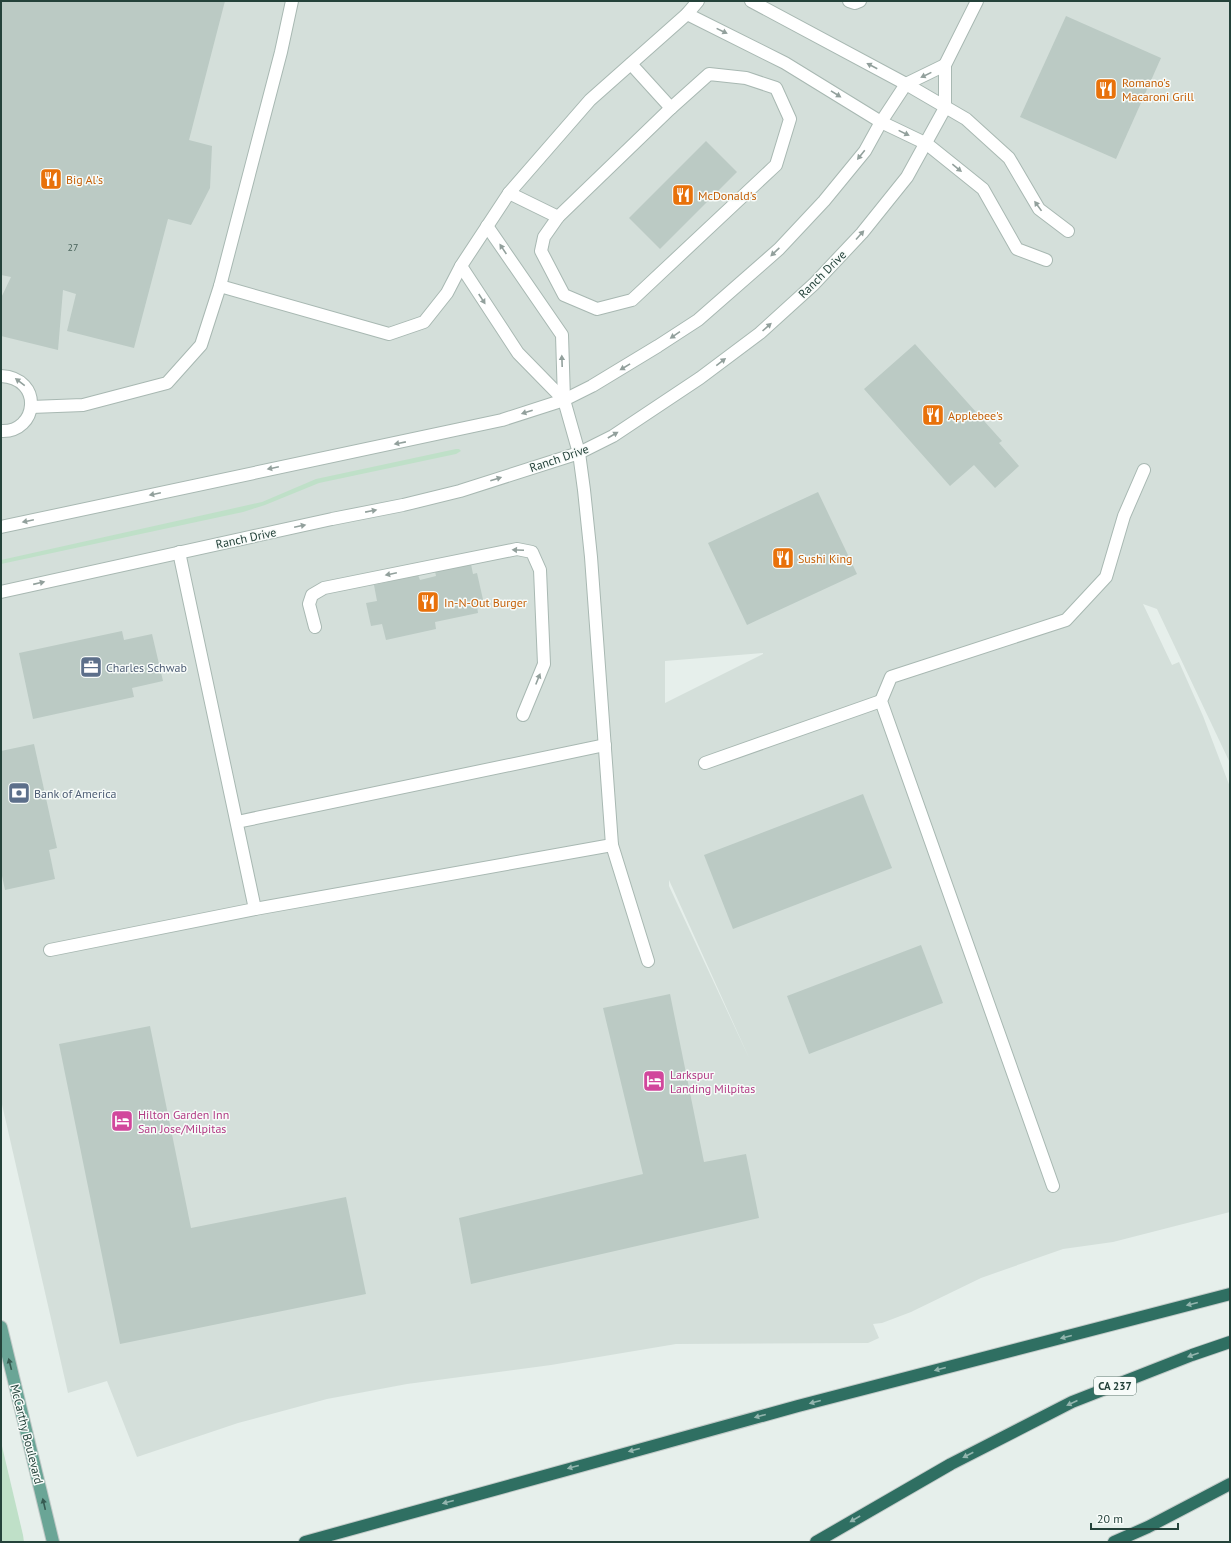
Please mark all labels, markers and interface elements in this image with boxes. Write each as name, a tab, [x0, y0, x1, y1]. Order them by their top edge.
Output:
one-way arrow	[716, 28, 728, 34]
one-way arrow	[866, 63, 877, 69]
one-way arrow	[920, 72, 931, 78]
place label: Romano's Macaroni Grill	[1122, 75, 1194, 104]
restaurant icon: Romano's Macaroni Grill	[1093, 76, 1119, 102]
one-way arrow	[830, 90, 842, 97]
one-way arrow	[898, 130, 910, 136]
one-way arrow	[857, 150, 866, 161]
one-way arrow	[952, 164, 963, 173]
restaurant icon: Big Al's	[38, 166, 64, 192]
place label: Big Al's	[66, 172, 103, 187]
restaurant icon: McDonald's	[670, 182, 696, 208]
place label: McDonald's	[698, 188, 757, 203]
one-way arrow	[1034, 200, 1042, 211]
one-way arrow	[855, 230, 864, 241]
house number: 27	[68, 241, 78, 254]
one-way arrow	[499, 244, 507, 254]
one-way arrow	[770, 247, 780, 257]
street label: Ranch Drive	[795, 247, 849, 301]
one-way arrow	[479, 293, 486, 305]
one-way arrow	[762, 322, 772, 331]
one-way arrow	[670, 331, 680, 339]
one-way arrow	[559, 355, 566, 367]
one-way arrow	[716, 358, 726, 366]
one-way arrow	[619, 363, 631, 370]
one-way arrow	[15, 378, 26, 386]
restaurant icon: Applebee's	[920, 402, 946, 428]
place label: Applebee's	[948, 408, 1003, 423]
one-way arrow	[520, 409, 532, 415]
one-way arrow	[608, 432, 619, 439]
one-way arrow	[394, 440, 406, 446]
street label: Ranch Drive	[527, 441, 591, 475]
one-way arrow	[267, 466, 279, 472]
one-way arrow	[491, 476, 503, 482]
one-way arrow	[149, 491, 161, 497]
one-way arrow	[364, 508, 377, 514]
one-way arrow	[22, 519, 34, 525]
one-way arrow	[294, 522, 306, 528]
street label: Ranch Drive	[214, 524, 278, 552]
restaurant icon: Sushi King	[770, 545, 796, 571]
one-way arrow	[512, 547, 524, 554]
place label: Sushi King	[798, 551, 852, 566]
one-way arrow	[384, 572, 397, 578]
one-way arrow	[33, 580, 45, 586]
restaurant icon: In-N-Out Burger	[415, 589, 441, 615]
place label: In-N-Out Burger	[444, 595, 527, 610]
office icon: Charles Schwab	[78, 654, 104, 680]
place label: Charles Schwab	[106, 660, 187, 675]
one-way arrow	[535, 672, 541, 684]
bank icon: Bank of America	[6, 780, 32, 806]
place label: Bank of America	[34, 786, 117, 801]
place label: Larkspur Landing Milpitas	[670, 1067, 755, 1096]
hotel icon: Larkspur Landing Milpitas	[641, 1068, 667, 1094]
place label: Hilton Garden Inn San Jose/Milpitas	[138, 1107, 229, 1136]
hotel icon: Hilton Garden Inn San Jose/Milpitas	[109, 1108, 135, 1134]
one-way arrow	[1186, 1301, 1198, 1307]
one-way arrow	[1060, 1334, 1073, 1340]
one-way arrow	[1187, 1352, 1199, 1358]
one-way arrow	[7, 1358, 13, 1370]
one-way arrow	[934, 1366, 946, 1372]
road number: CA 237	[1094, 1377, 1136, 1395]
street label: McCarthy Boulevard	[7, 1382, 47, 1486]
one-way arrow	[808, 1399, 820, 1405]
one-way arrow	[1067, 1400, 1078, 1406]
one-way arrow	[754, 1414, 766, 1420]
one-way arrow	[628, 1447, 640, 1453]
one-way arrow	[963, 1452, 974, 1458]
one-way arrow	[567, 1464, 579, 1470]
one-way arrow	[40, 1498, 46, 1510]
one-way arrow	[442, 1499, 454, 1505]
scale bar	[1091, 1505, 1178, 1531]
text: 20 m	[1097, 1511, 1123, 1526]
one-way arrow	[849, 1516, 861, 1523]

